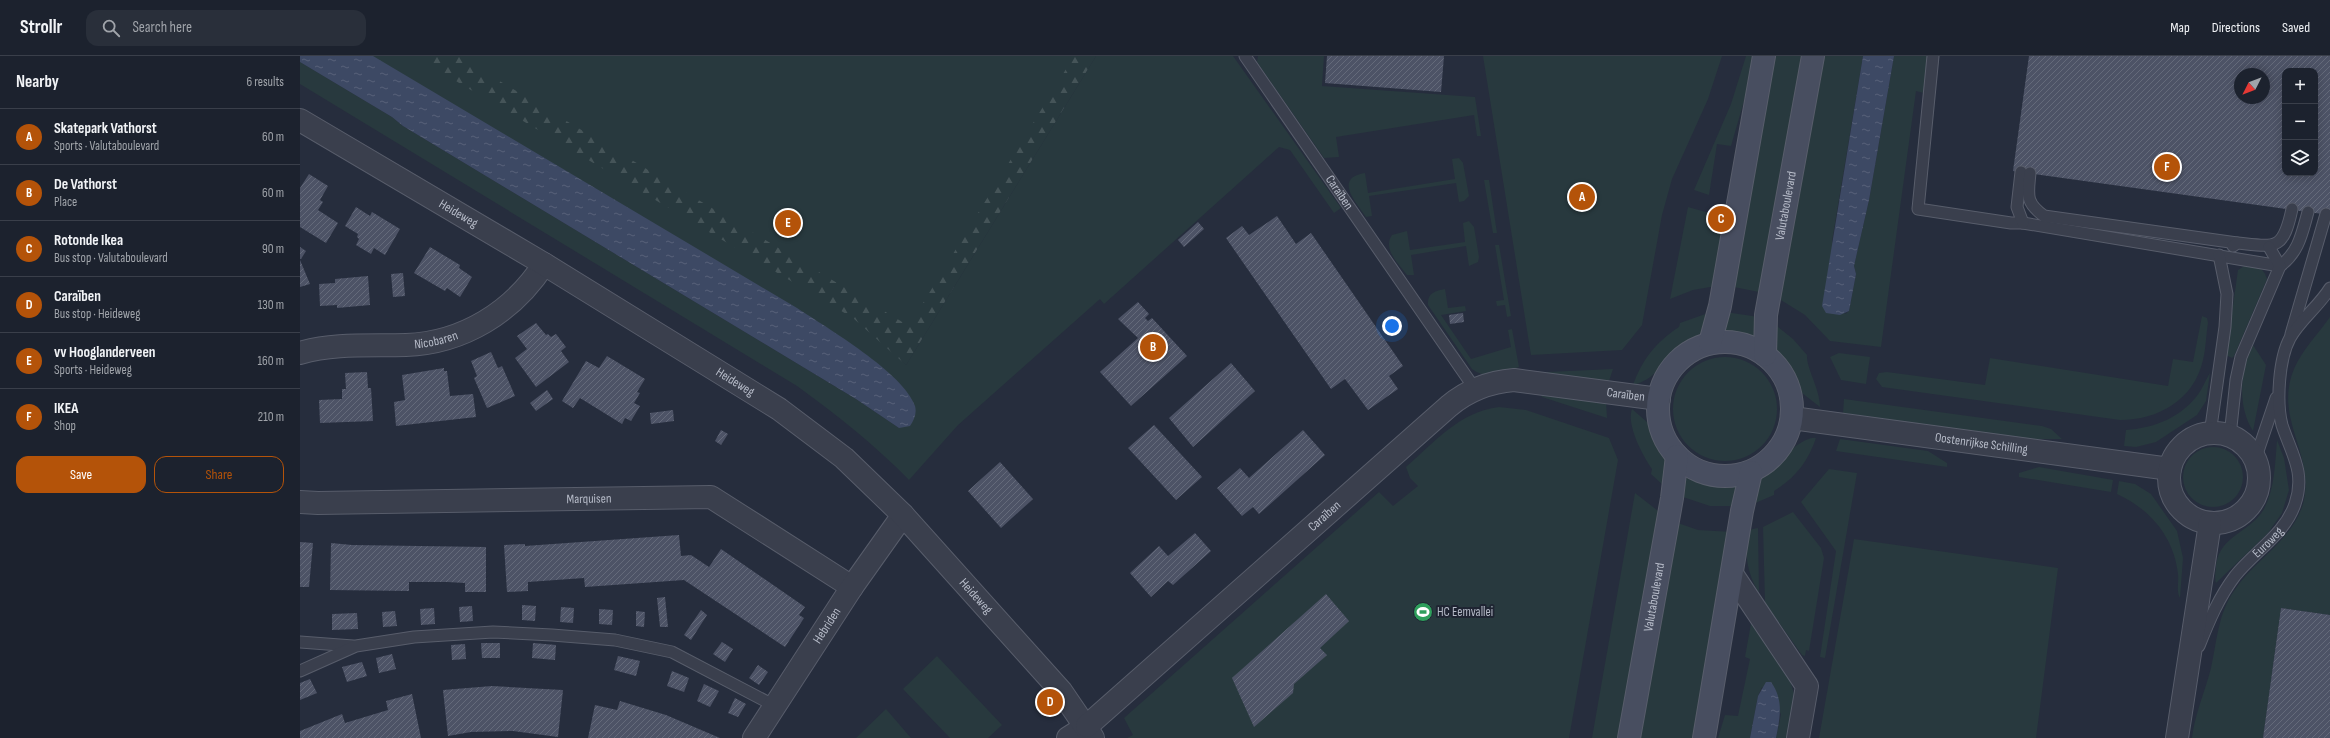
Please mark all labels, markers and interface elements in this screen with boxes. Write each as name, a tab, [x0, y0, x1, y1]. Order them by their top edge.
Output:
search box	[86, 10, 366, 46]
text: Strollr	[20, 16, 62, 39]
icon: search	[100, 17, 122, 39]
text: Search here	[132, 18, 192, 37]
text: Map	[2170, 19, 2190, 36]
text: Directions	[2212, 19, 2260, 36]
text: Saved	[2282, 19, 2310, 36]
north arrow	[2234, 68, 2270, 104]
map controls	[2282, 68, 2318, 176]
button: +	[2282, 68, 2318, 104]
text: Nearby	[16, 72, 59, 92]
text: 6 results	[246, 74, 284, 90]
button: −	[2282, 104, 2318, 140]
text: Skatepark Vathorst	[54, 119, 157, 138]
text: A	[26, 129, 32, 145]
text: 60 m	[262, 129, 284, 145]
text: Sports · Valutaboulevard	[54, 138, 159, 154]
button: layers	[2282, 140, 2318, 176]
pin: F	[2154, 152, 2180, 182]
street label: Valutaboulevard	[1772, 170, 1800, 242]
street label: Caraïben	[1322, 172, 1357, 213]
text: De Vathorst	[54, 175, 117, 194]
pin: A	[1569, 182, 1595, 212]
text: B	[26, 185, 32, 201]
text: 60 m	[262, 185, 284, 201]
text: Place	[54, 194, 77, 210]
street label: Heideweg	[436, 196, 481, 231]
pin: C	[1708, 204, 1734, 234]
pin: E	[775, 208, 801, 238]
text: Rotonde Ikea	[54, 231, 123, 250]
text: C	[26, 241, 32, 257]
text: 90 m	[262, 241, 284, 257]
text: Bus stop · Valutaboulevard	[54, 250, 168, 266]
text: Caraïben	[54, 287, 101, 306]
text: D	[26, 297, 32, 313]
text: 130 m	[258, 297, 284, 313]
text: Bus stop · Heideweg	[54, 306, 141, 322]
your location	[1382, 316, 1402, 336]
street label: Nicobaren	[413, 327, 460, 352]
pin: B	[1140, 332, 1166, 362]
text: vv Hooglanderveen	[54, 343, 155, 362]
text: E	[26, 353, 32, 369]
text: 160 m	[258, 353, 284, 369]
text: Sports · Heideweg	[54, 362, 132, 378]
street label: Heideweg	[713, 364, 758, 400]
street label: Caraïben	[1606, 384, 1646, 405]
text: IKEA	[54, 399, 78, 418]
text: F	[26, 409, 32, 425]
text: 210 m	[258, 409, 284, 425]
text: Shop	[54, 418, 76, 434]
street label: Oostenrijkse Schilling	[1934, 429, 2029, 458]
button: Save	[16, 456, 146, 493]
button: Share	[154, 456, 284, 493]
street label: Marquisen	[566, 491, 612, 507]
street label: Caraïben	[1305, 497, 1344, 535]
street label: Euroweg	[2249, 524, 2287, 561]
street label: Valutaboulevard	[1640, 561, 1668, 633]
street label: Heideweg	[956, 575, 996, 617]
sports icon: HC Eemvallei	[1412, 601, 1434, 623]
place label: HC Eemvallei	[1437, 604, 1493, 620]
street label: Hebriden	[809, 605, 844, 647]
pin: D	[1037, 687, 1063, 717]

